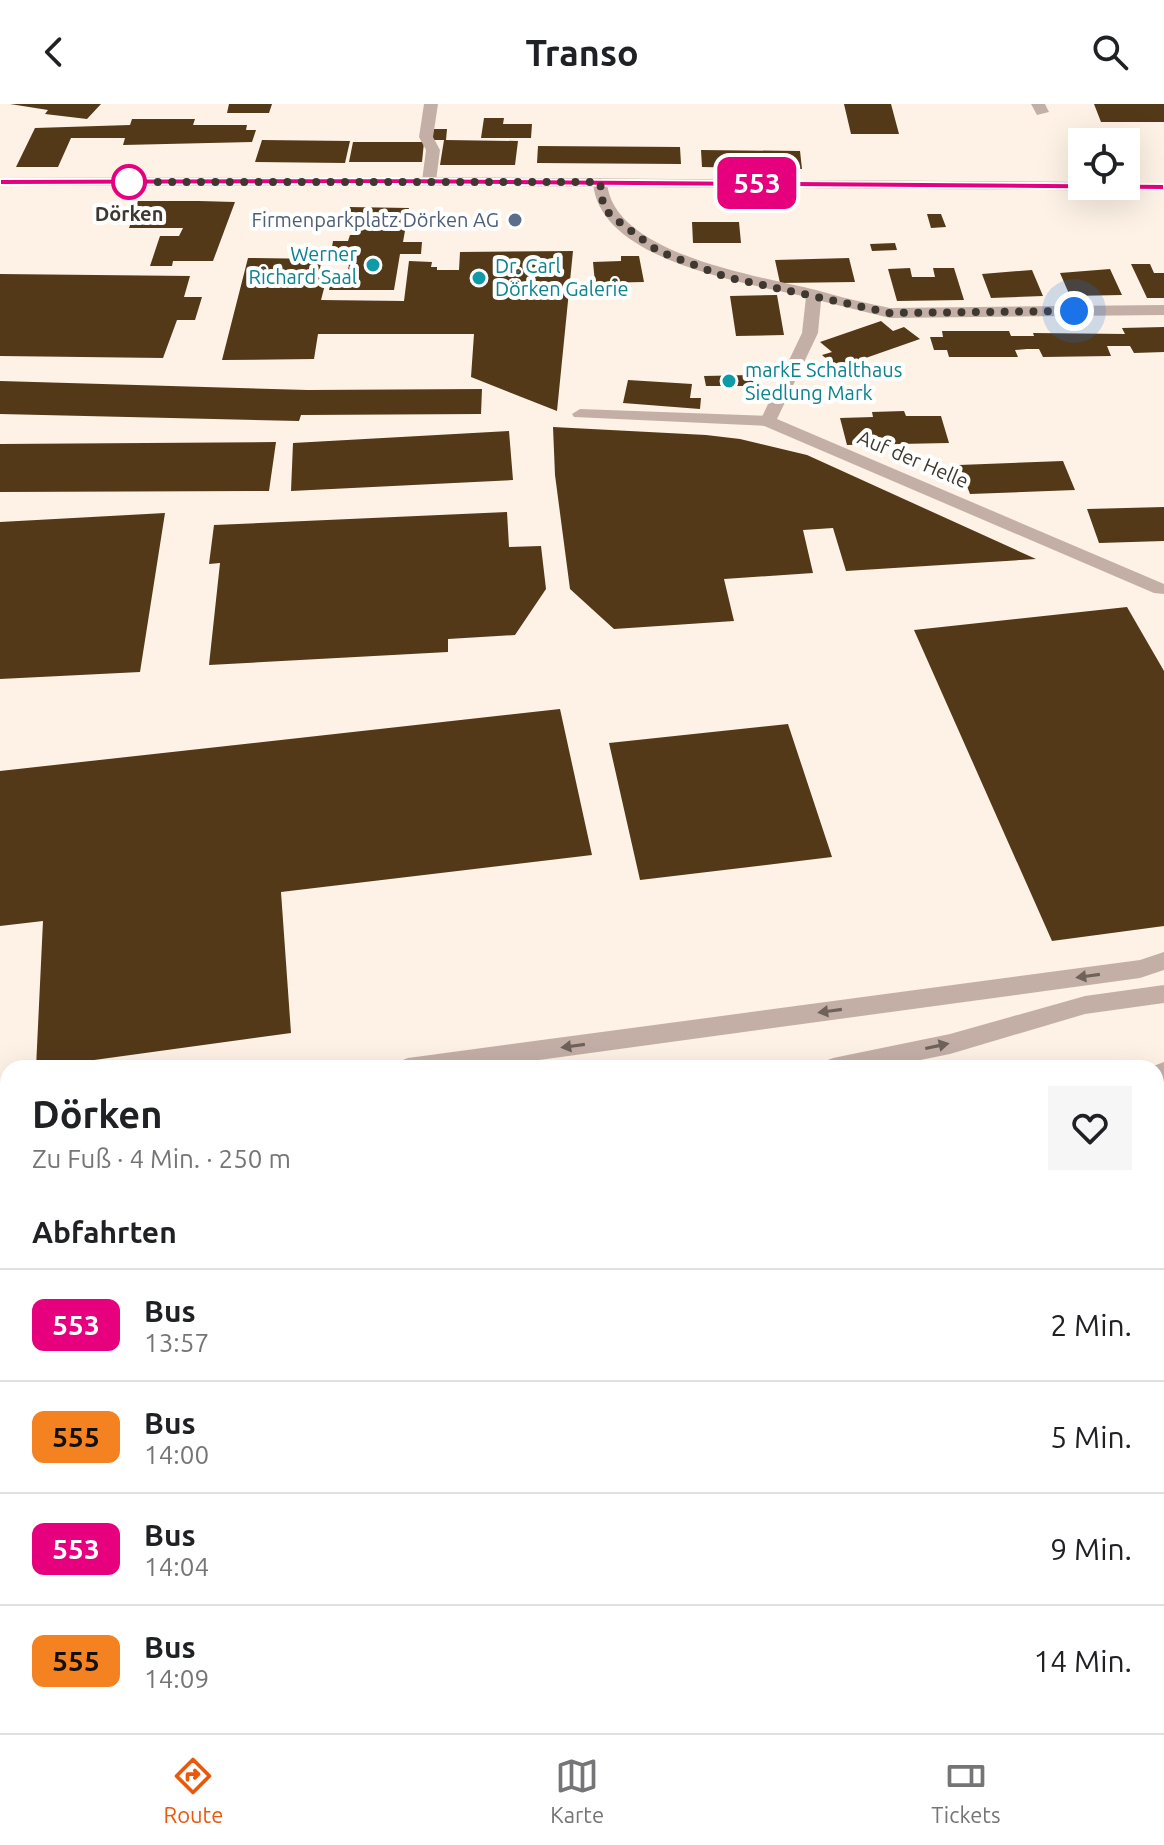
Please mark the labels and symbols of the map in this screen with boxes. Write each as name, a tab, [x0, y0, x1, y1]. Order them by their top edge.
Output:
line badge: 553	[711, 157, 803, 209]
marker: Dörken	[112, 165, 146, 199]
place label: Dörken	[95, 202, 163, 225]
place label: Firmenparkplatz Dörken AG	[252, 208, 499, 231]
marker: Firmenparkplatz Dörken AG	[506, 211, 524, 229]
place label: Werner Richard Saal	[249, 242, 357, 288]
place label: Dr. Carl Dörken Galerie	[495, 254, 629, 300]
marker: Werner Richard Saal	[364, 256, 382, 274]
marker: Dr. Carl Dörken Galerie	[470, 269, 488, 287]
your location	[1054, 291, 1094, 331]
place label: markE Schalthaus Siedlung Mark	[745, 358, 902, 404]
marker: markE Schalthaus Siedlung Mark	[720, 372, 738, 390]
street label: Auf der Helle	[854, 425, 972, 492]
one-way arrow	[1075, 970, 1100, 983]
one-way arrow	[817, 1005, 842, 1018]
one-way arrow	[924, 1039, 949, 1052]
one-way arrow	[560, 1040, 585, 1053]

